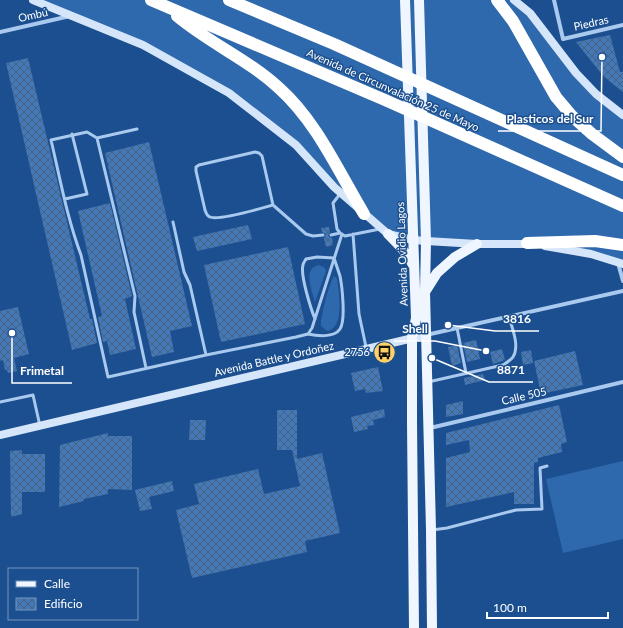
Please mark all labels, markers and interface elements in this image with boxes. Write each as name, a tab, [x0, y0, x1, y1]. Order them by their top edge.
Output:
street label: Ombú	[17, 5, 49, 24]
street label: Piedras	[572, 12, 610, 33]
street label: Avenida de Circunvalación 25 de Mayo	[305, 46, 481, 134]
callout: Plasticos del Sur	[498, 107, 601, 131]
text: Plasticos del Sur	[506, 111, 594, 126]
street label: Avenida Ovidio Lagos	[393, 201, 410, 306]
callout: 3816	[495, 307, 539, 331]
text: 3816	[503, 311, 531, 326]
callout: Shell	[394, 317, 435, 341]
text: Shell	[402, 321, 428, 336]
street label: Avenida Battle y Ordoñez	[213, 338, 335, 379]
bus stop icon: 2756	[372, 339, 398, 365]
place label: 2756	[344, 345, 370, 358]
callout: 8871	[489, 358, 533, 382]
callout: Frimetal	[12, 359, 72, 383]
text: 8871	[497, 362, 525, 377]
text: Frimetal	[20, 363, 64, 378]
street label: Calle 505	[500, 384, 548, 407]
legend	[8, 568, 138, 620]
text: Calle	[44, 576, 70, 591]
scale bar	[487, 594, 608, 620]
text: Edificio	[44, 596, 83, 611]
text: 100 m	[493, 600, 527, 615]

